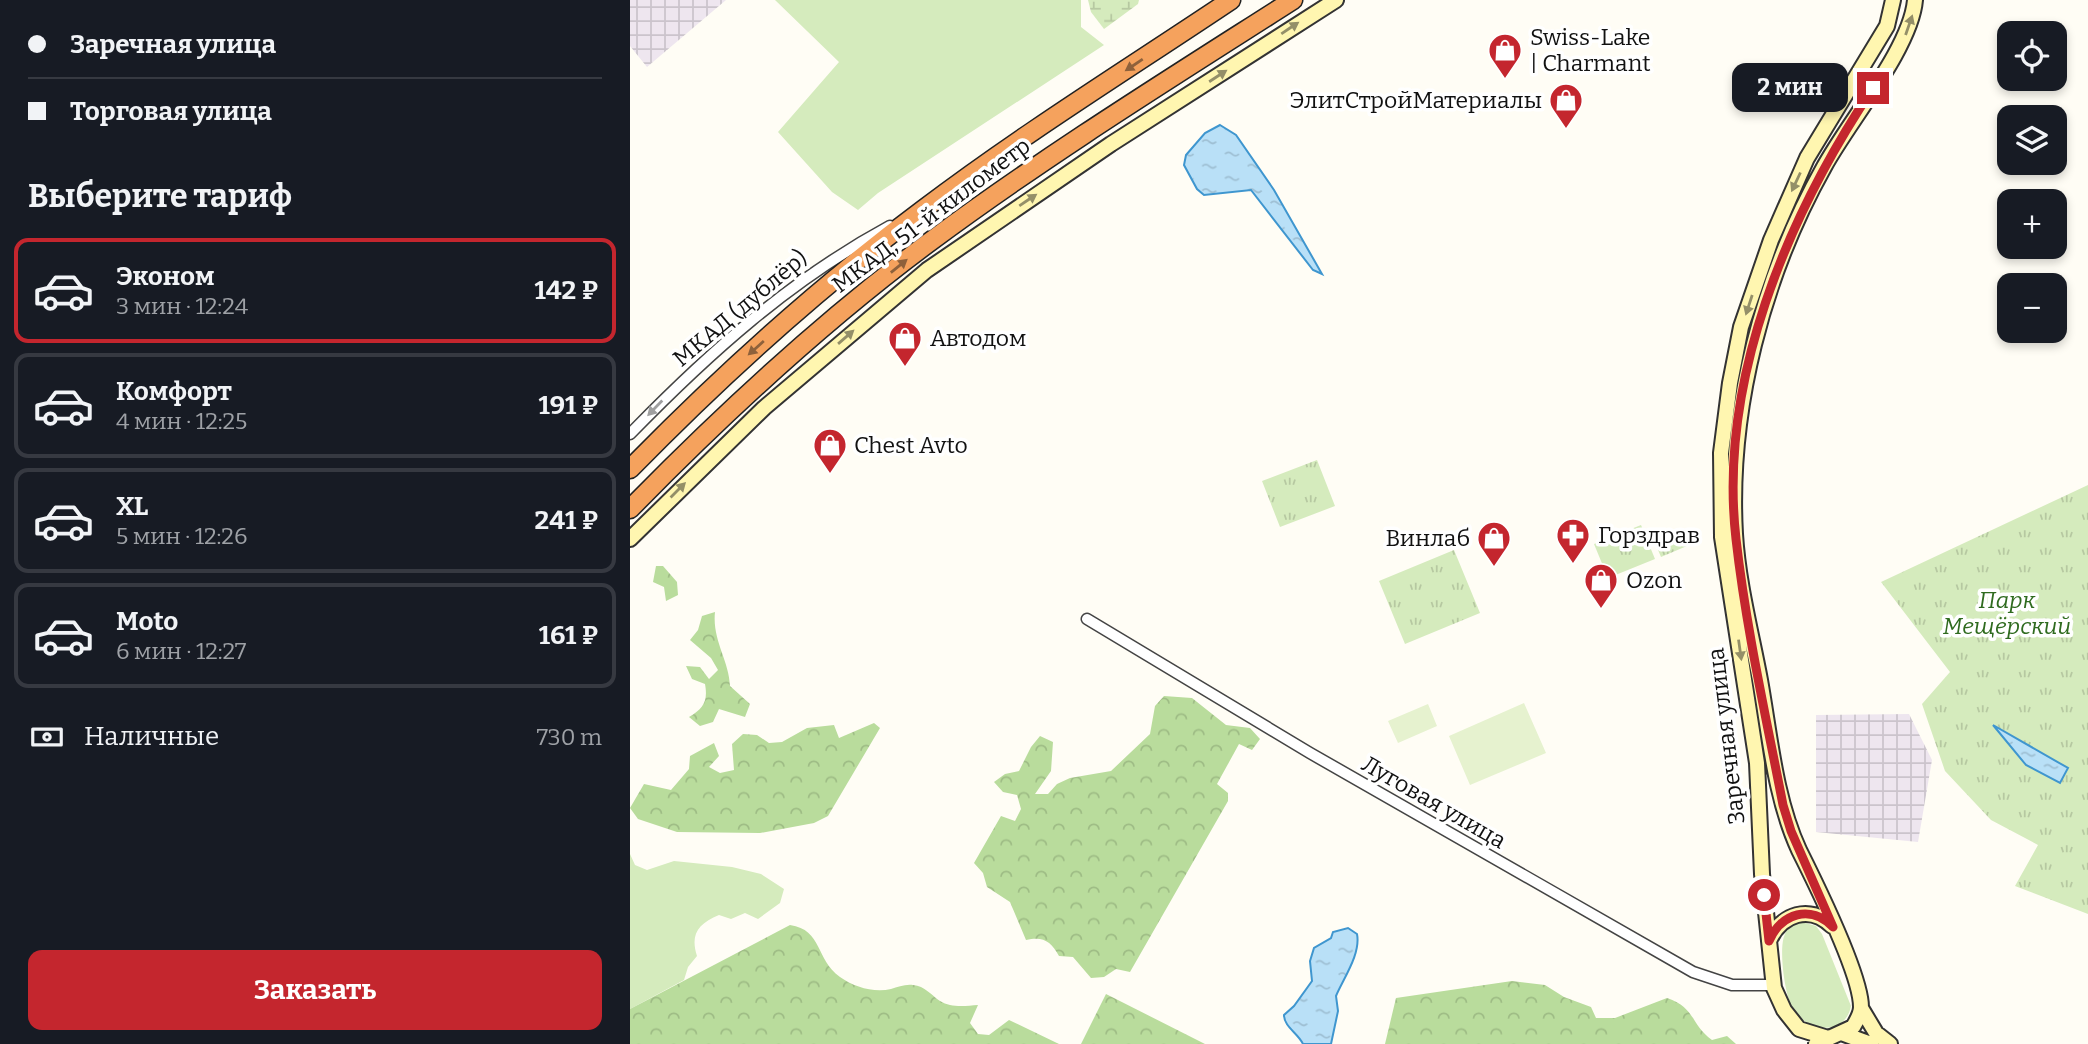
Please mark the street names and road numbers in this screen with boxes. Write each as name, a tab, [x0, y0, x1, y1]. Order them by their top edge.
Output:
street label: МКАД, 51-й километр	[827, 131, 1035, 299]
street label: МКАД (дублёр)	[667, 244, 813, 372]
street label: Заречная улица	[1701, 646, 1751, 826]
street label: Луговая улица	[1357, 749, 1511, 855]

